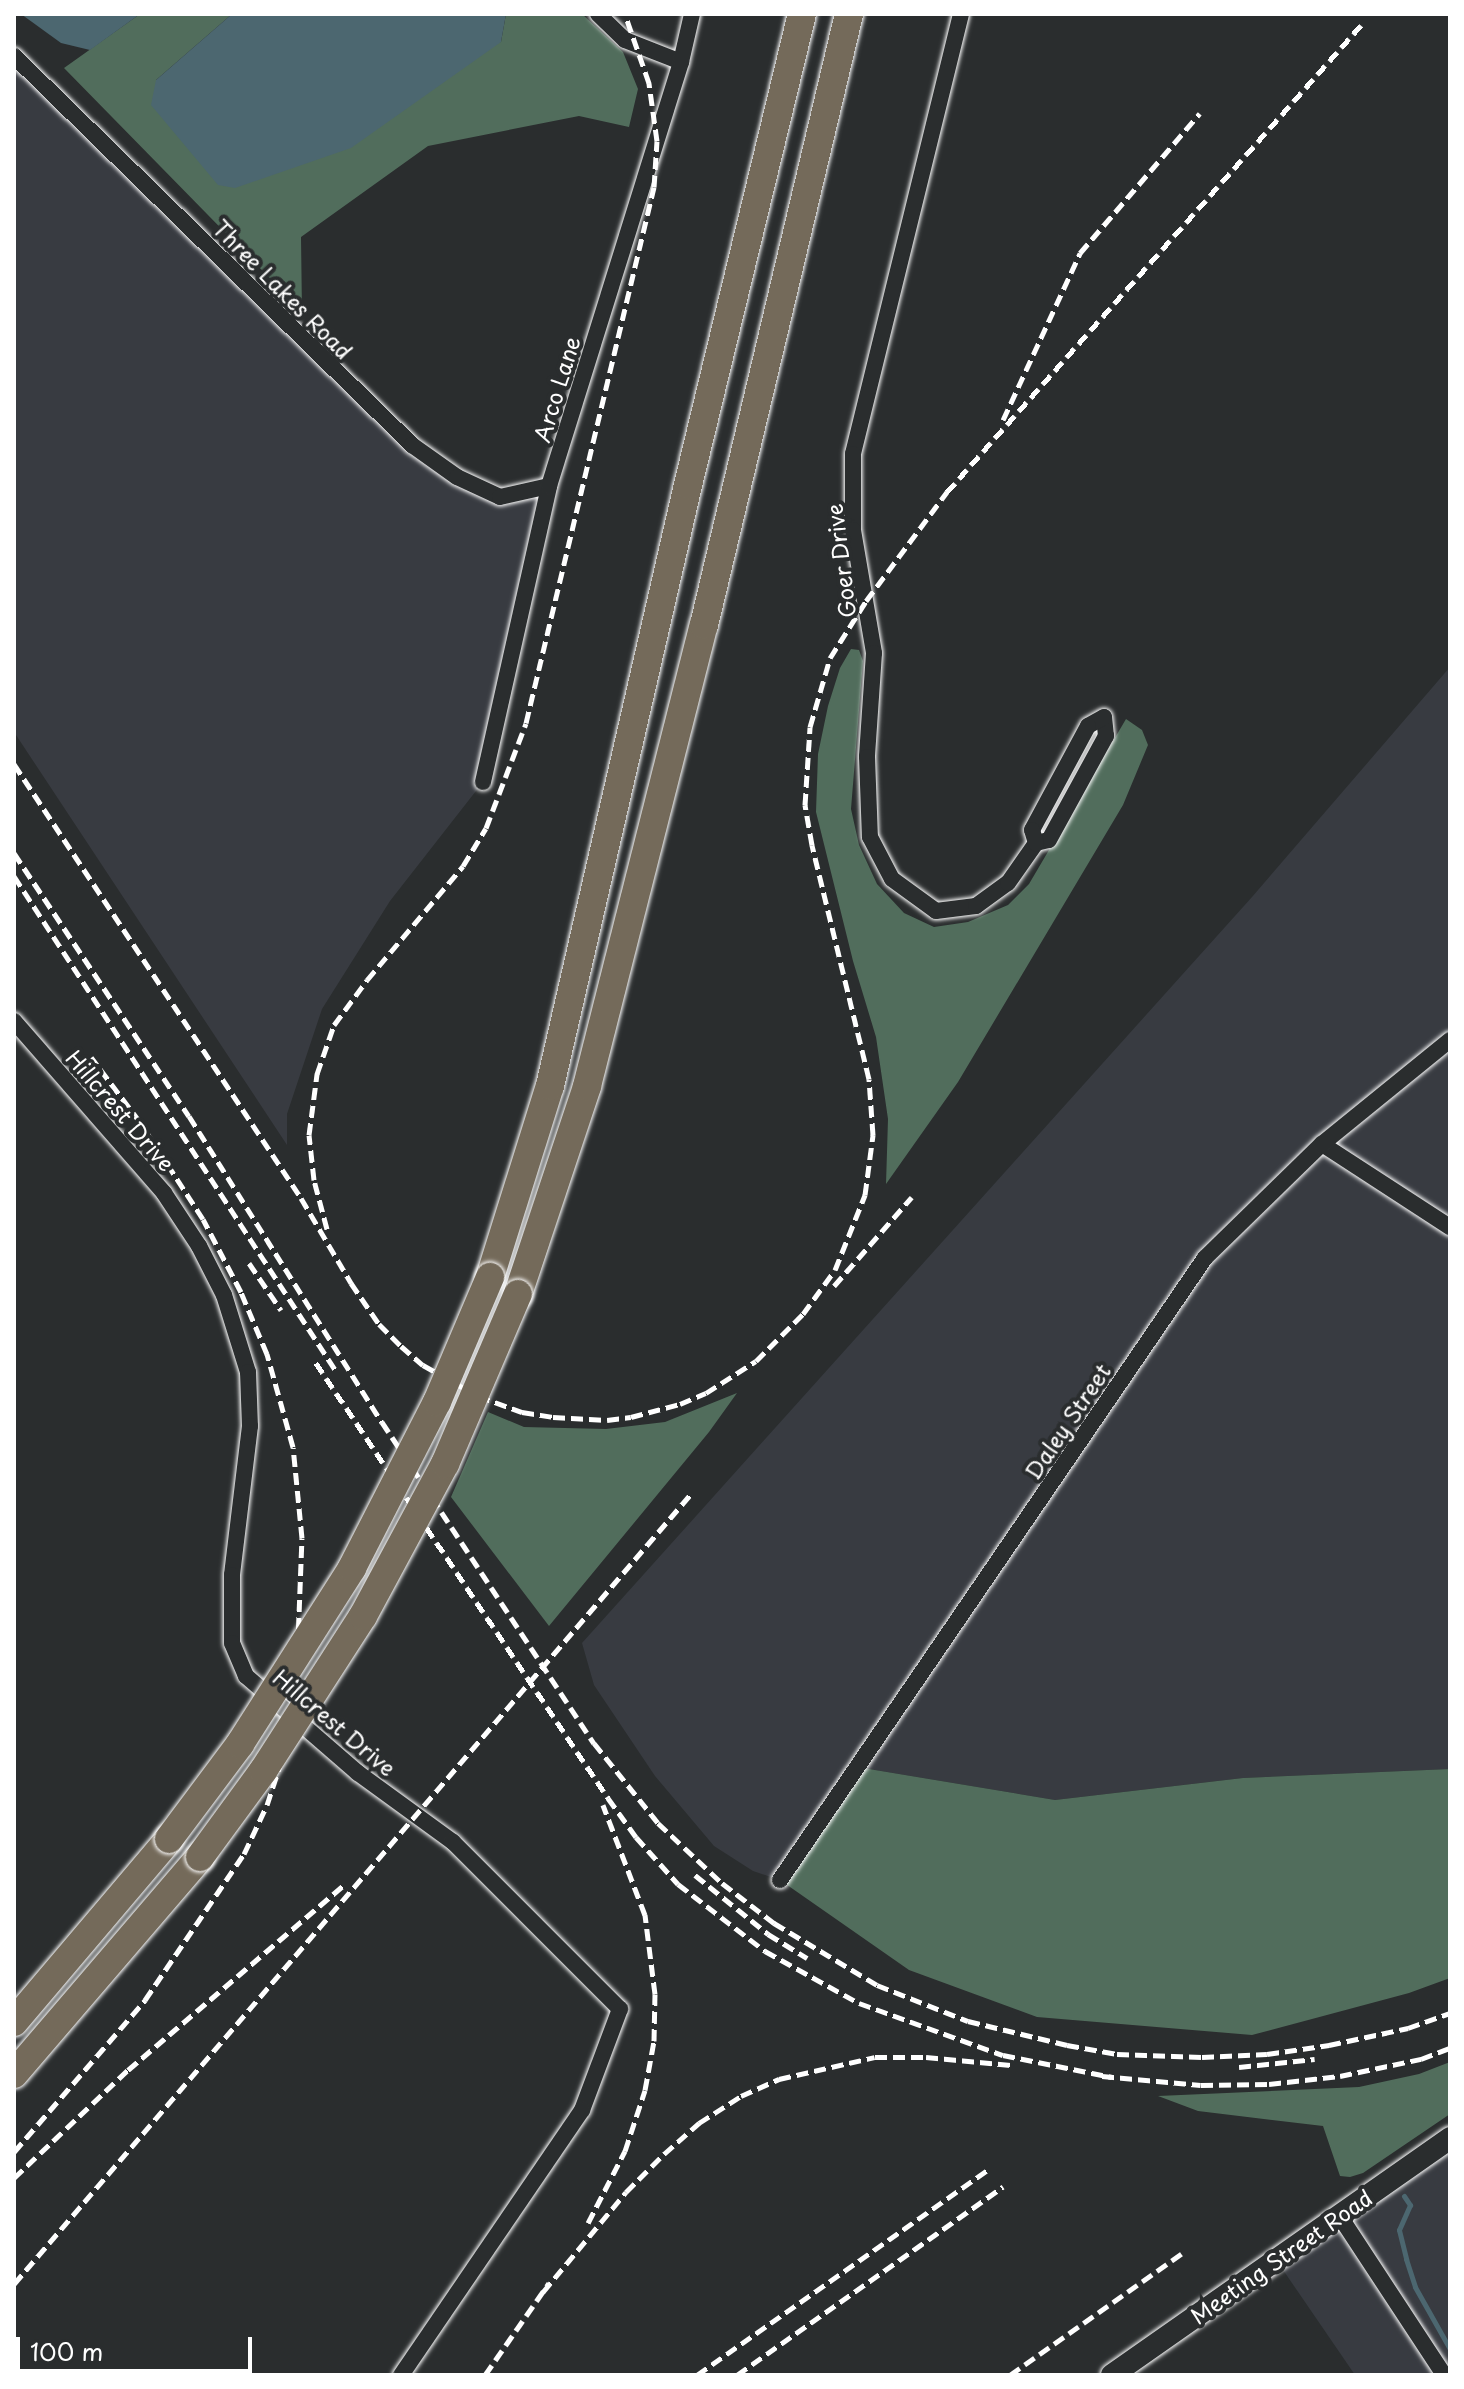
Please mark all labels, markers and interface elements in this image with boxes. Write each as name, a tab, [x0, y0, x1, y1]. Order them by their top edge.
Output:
street label: Three Lakes Road	[207, 213, 359, 365]
street label: Arco Lane	[527, 333, 585, 445]
street label: Goer Drive	[820, 502, 860, 620]
street label: Hillcrest Drive	[61, 1044, 181, 1176]
street label: Daley Street	[1018, 1357, 1116, 1485]
street label: Hillcrest Drive	[269, 1663, 401, 1781]
street label: Meeting Street Road	[1184, 2183, 1378, 2329]
scale bar	[20, 2321, 256, 2371]
text: 100 m	[30, 2333, 103, 2369]

